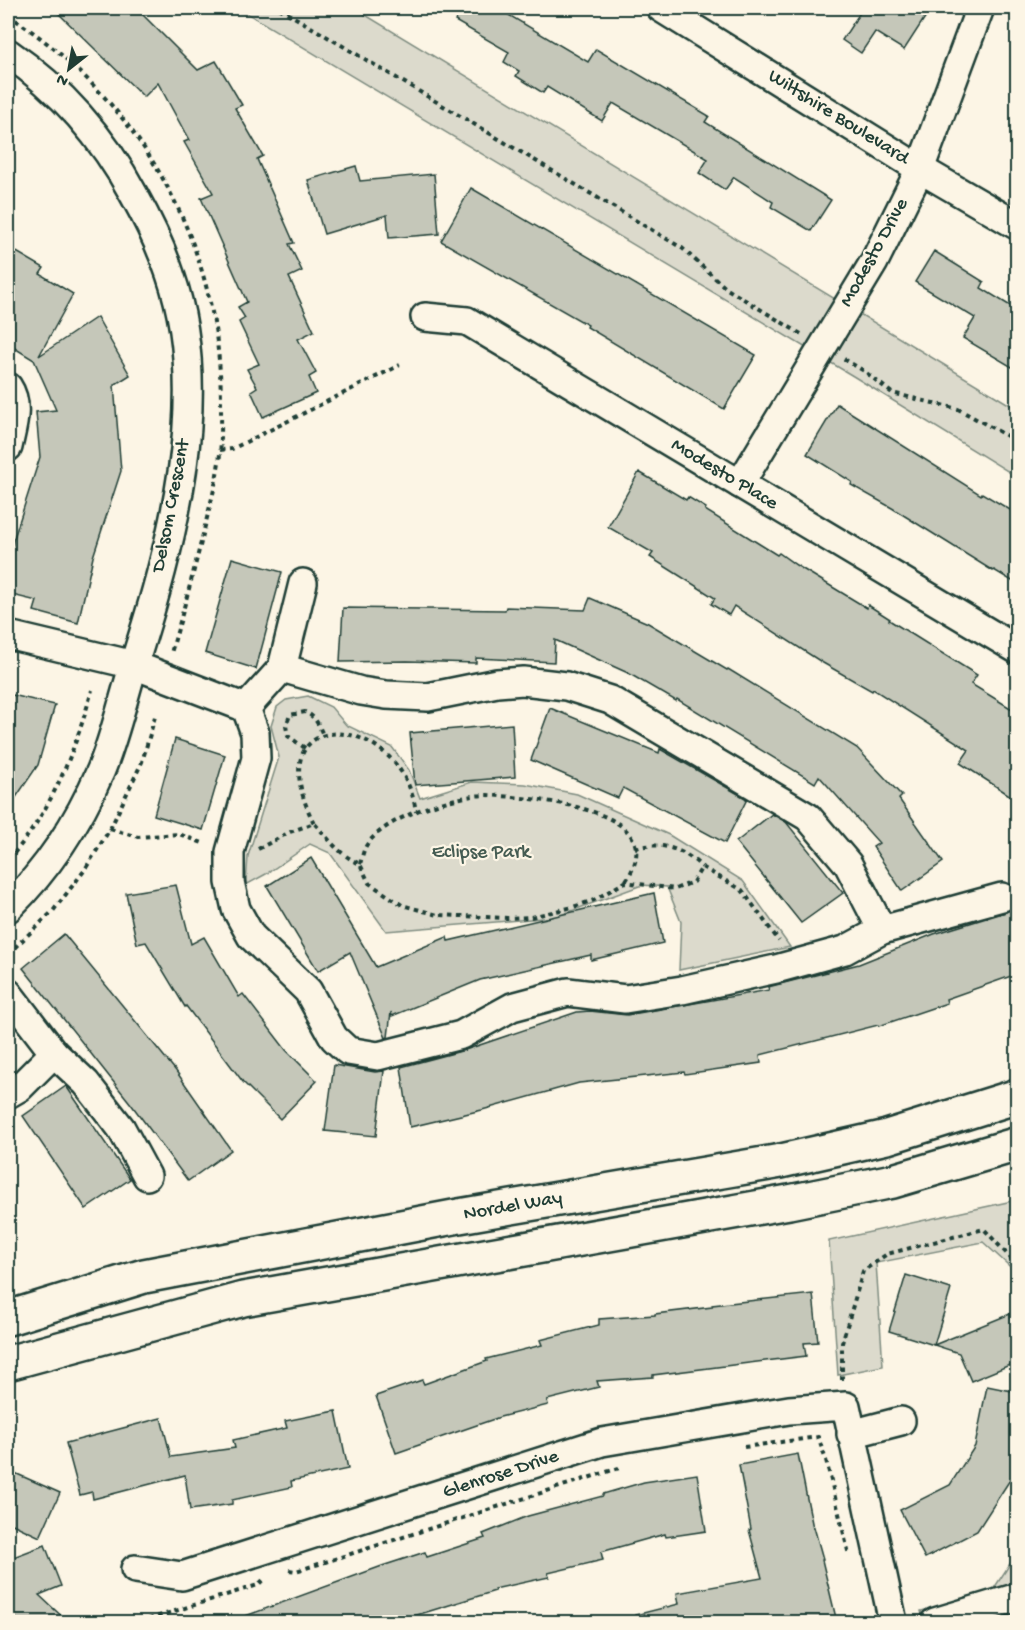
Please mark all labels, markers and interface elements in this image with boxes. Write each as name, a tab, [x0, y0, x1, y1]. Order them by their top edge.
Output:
north arrow	[39, 39, 99, 99]
street label: Wiltshire Boulevard	[763, 65, 915, 172]
text: N	[53, 68, 72, 90]
street label: Modesto Drive	[836, 194, 915, 311]
street label: Modesto Place	[666, 434, 782, 516]
street label: Delsom Crescent	[147, 436, 197, 576]
park label: Eclipse Park	[432, 842, 532, 865]
street label: Nordel Way	[462, 1187, 564, 1227]
street label: Glenrose Drive	[440, 1445, 562, 1505]

